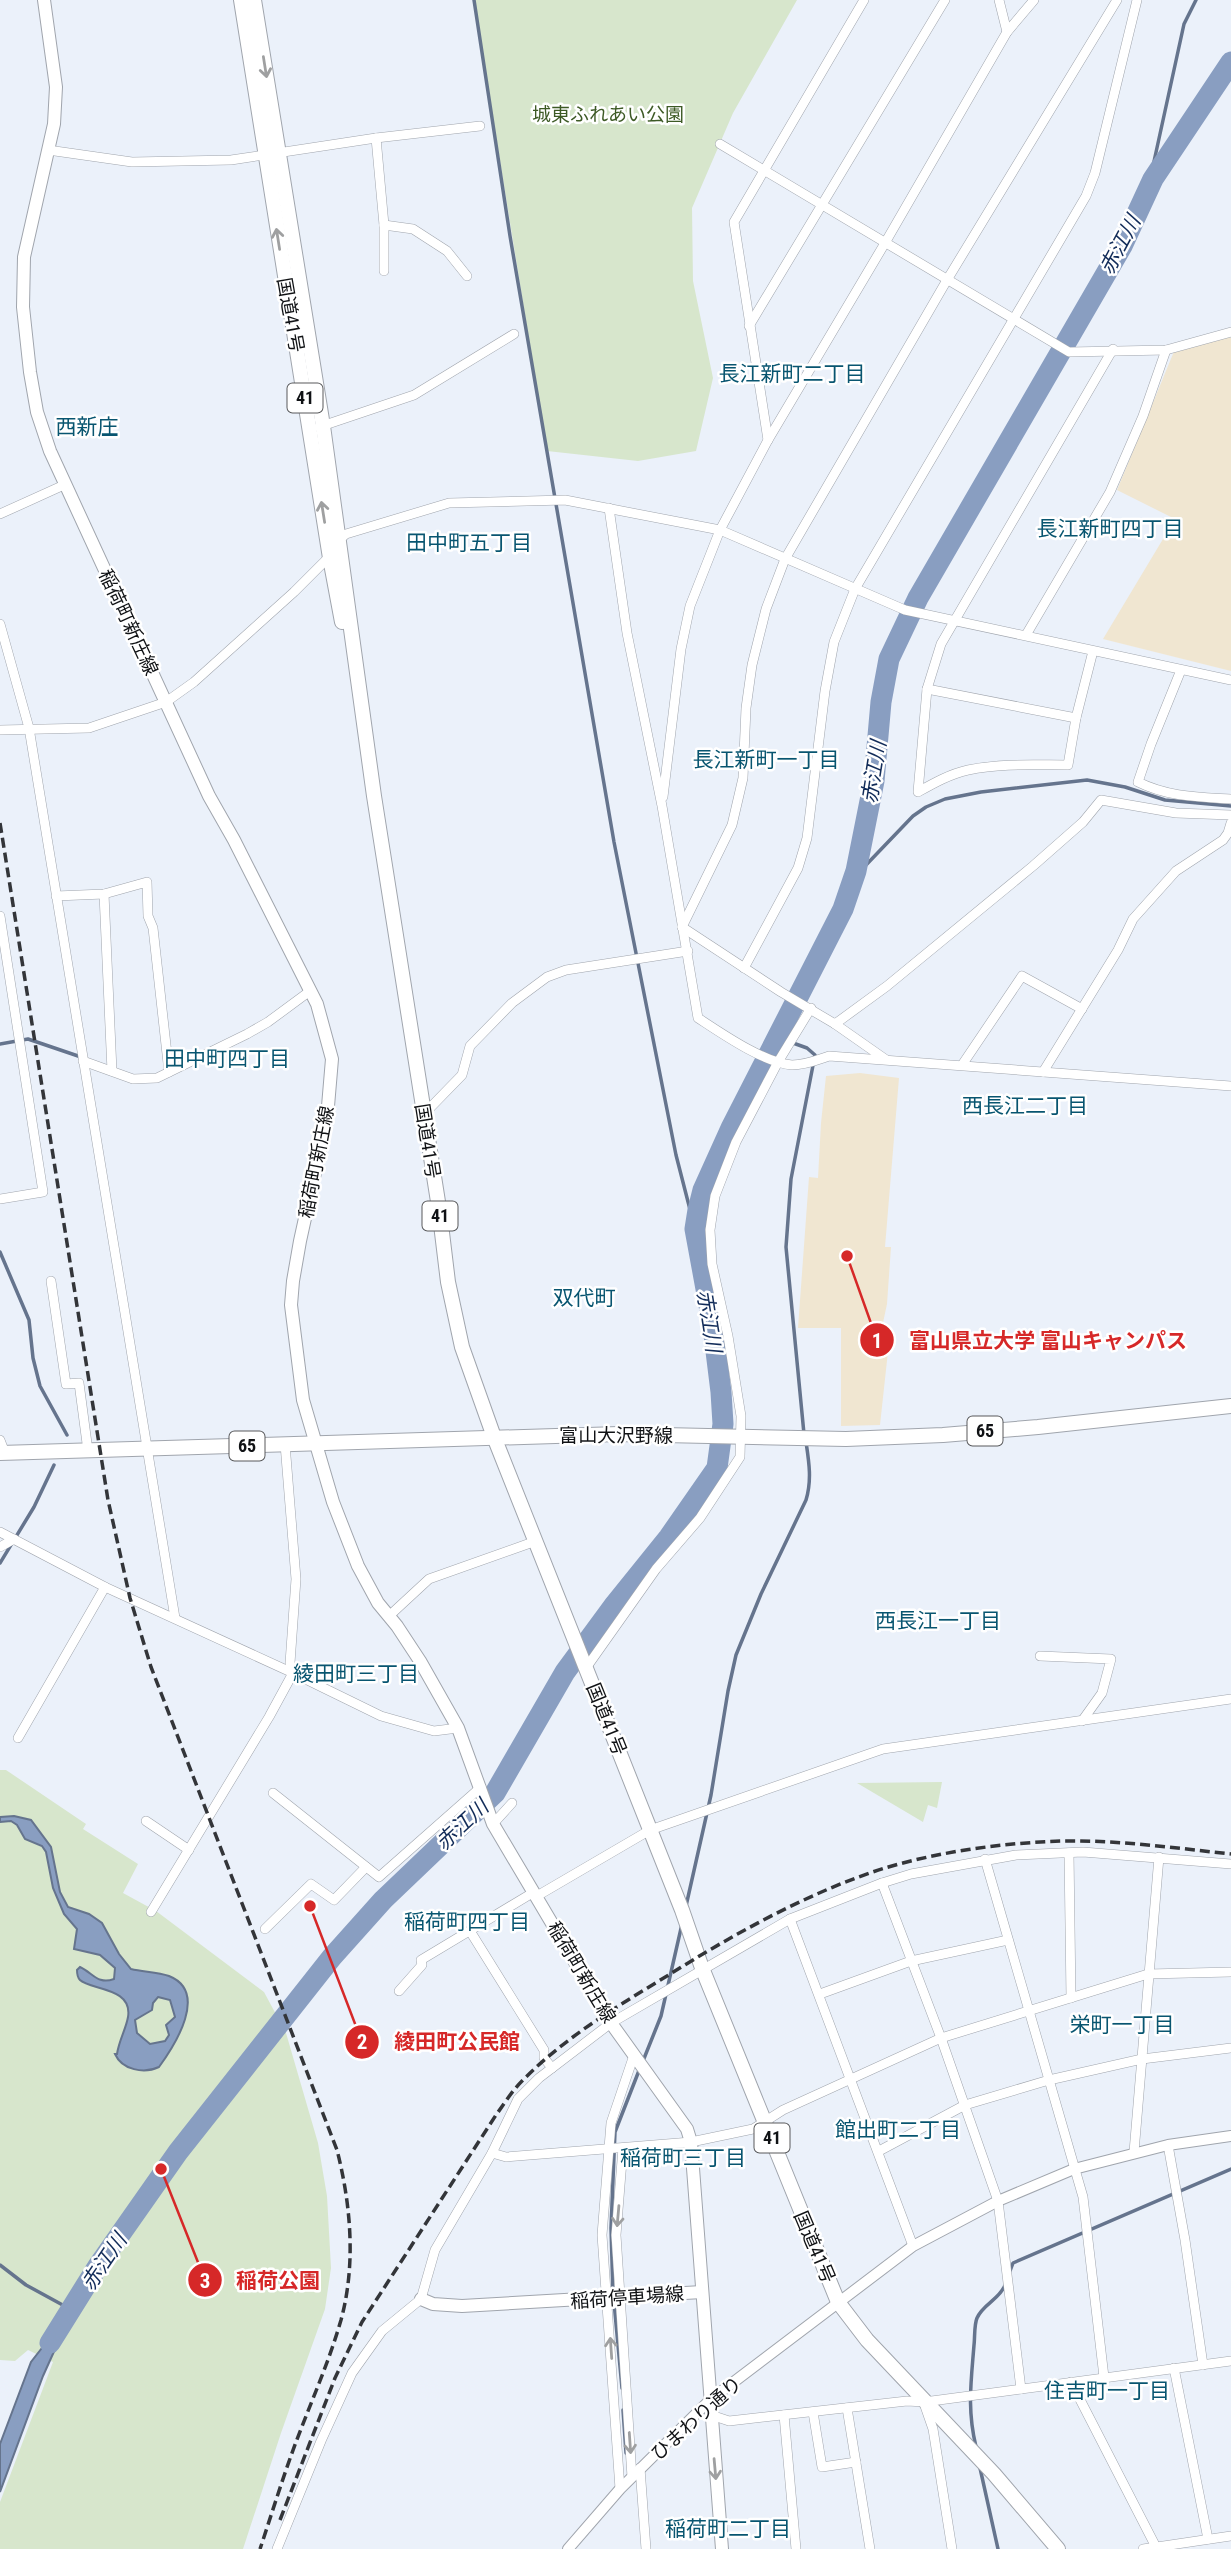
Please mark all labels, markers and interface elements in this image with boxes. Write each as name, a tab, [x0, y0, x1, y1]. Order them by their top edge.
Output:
one-way arrow	[259, 56, 272, 78]
park label: 城東ふれあい公園	[532, 103, 684, 126]
water label: 赤江川	[1095, 210, 1146, 278]
one-way arrow	[271, 228, 284, 251]
street label: 国道41号	[273, 276, 308, 354]
district label: 長江新町二丁目	[719, 362, 866, 386]
road number: 41	[288, 384, 322, 412]
district label: 西新庄	[56, 415, 119, 439]
one-way arrow	[316, 501, 329, 523]
district label: 長江新町四丁目	[1037, 517, 1184, 541]
district label: 田中町五丁目	[406, 531, 532, 555]
street label: 稲荷町新庄線	[94, 566, 163, 679]
water label: 赤江川	[857, 737, 891, 805]
district label: 長江新町一丁目	[693, 748, 840, 772]
district label: 田中町四丁目	[164, 1047, 290, 1071]
district label: 西長江二丁目	[962, 1094, 1088, 1118]
street label: 国道41号	[410, 1102, 445, 1180]
street label: 稲荷町新庄線	[294, 1104, 339, 1220]
road number: 41	[422, 1202, 458, 1231]
district label: 双代町	[553, 1286, 616, 1310]
water label: 赤江川	[692, 1288, 726, 1356]
callout: 富山県立大学 富山キャンパス	[860, 1319, 1201, 1361]
text: 1	[872, 1329, 882, 1353]
text: 富山県立大学 富山キャンパス	[909, 1329, 1187, 1353]
road number: 65	[968, 1416, 1002, 1446]
street label: 富山大沢野線	[559, 1424, 673, 1447]
road number: 65	[230, 1432, 264, 1461]
district label: 西長江一丁目	[875, 1609, 1001, 1633]
district label: 綾田町三丁目	[293, 1662, 419, 1686]
street label: 国道41号	[582, 1680, 631, 1759]
water label: 赤江川	[431, 1793, 495, 1855]
district label: 稲荷町四丁目	[404, 1910, 530, 1934]
street label: 稲荷町新庄線	[542, 1917, 621, 2027]
district label: 栄町一丁目	[1070, 2013, 1175, 2037]
callout: 綾田町公民館	[345, 2021, 534, 2063]
text: 2	[357, 2030, 367, 2054]
text: 綾田町公民館	[394, 2030, 520, 2054]
district label: 館出町二丁目	[835, 2118, 961, 2142]
road number: 41	[754, 2124, 790, 2152]
district label: 稲荷町三丁目	[620, 2146, 746, 2170]
one-way arrow	[611, 2204, 624, 2227]
street label: 国道41号	[789, 2208, 840, 2287]
water label: 赤江川	[76, 2228, 133, 2295]
callout: 稲荷公園	[187, 2259, 334, 2301]
text: 3	[200, 2269, 210, 2293]
text: 稲荷公園	[236, 2269, 320, 2293]
street label: 稲荷停車場線	[569, 2282, 685, 2313]
one-way arrow	[604, 2337, 617, 2360]
street label: ひまわり通り	[646, 2372, 746, 2465]
district label: 住吉町一丁目	[1044, 2379, 1170, 2403]
one-way arrow	[623, 2431, 636, 2454]
one-way arrow	[709, 2457, 722, 2479]
district label: 稲荷町二丁目	[665, 2517, 791, 2541]

